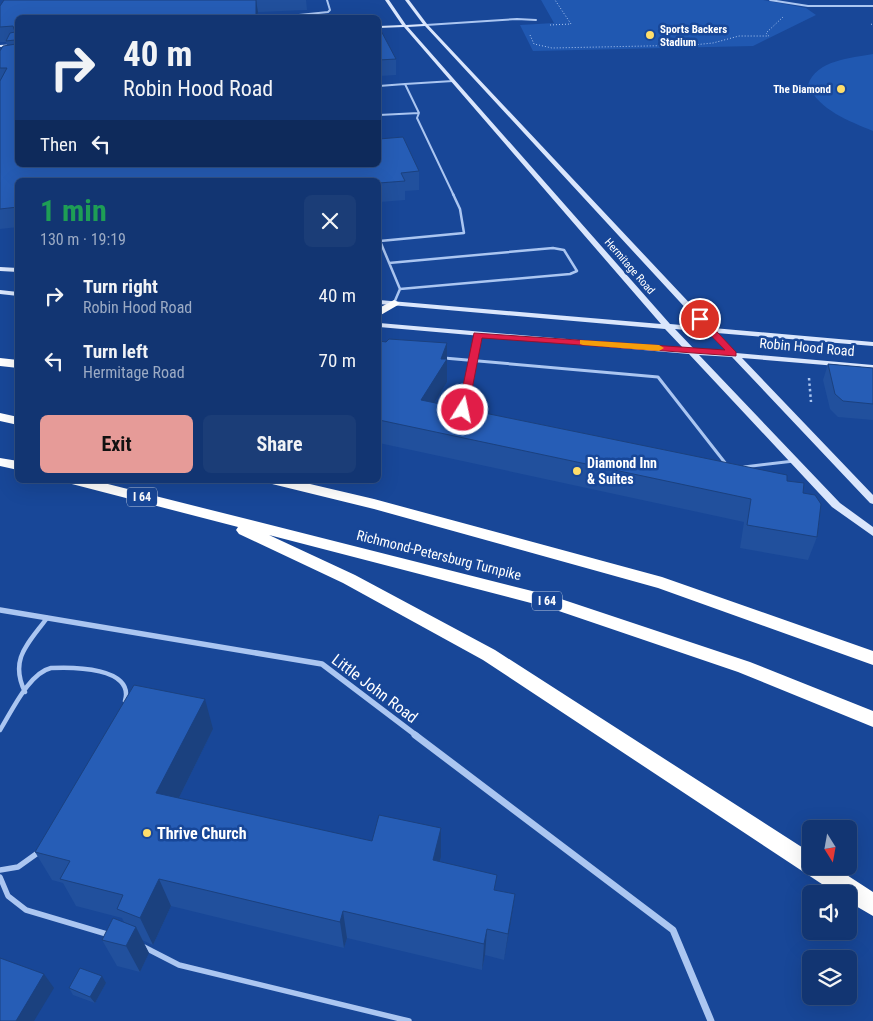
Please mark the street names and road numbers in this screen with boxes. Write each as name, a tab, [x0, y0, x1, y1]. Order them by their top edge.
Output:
street label: Hermitage Road	[602, 236, 657, 297]
street label: Robin Hood Road	[759, 335, 855, 359]
road number: I 64	[127, 488, 157, 507]
street label: Richmond-Petersburg Turnpike	[355, 527, 523, 583]
road number: I 64	[532, 592, 562, 610]
street label: Little John Road	[328, 650, 421, 727]

